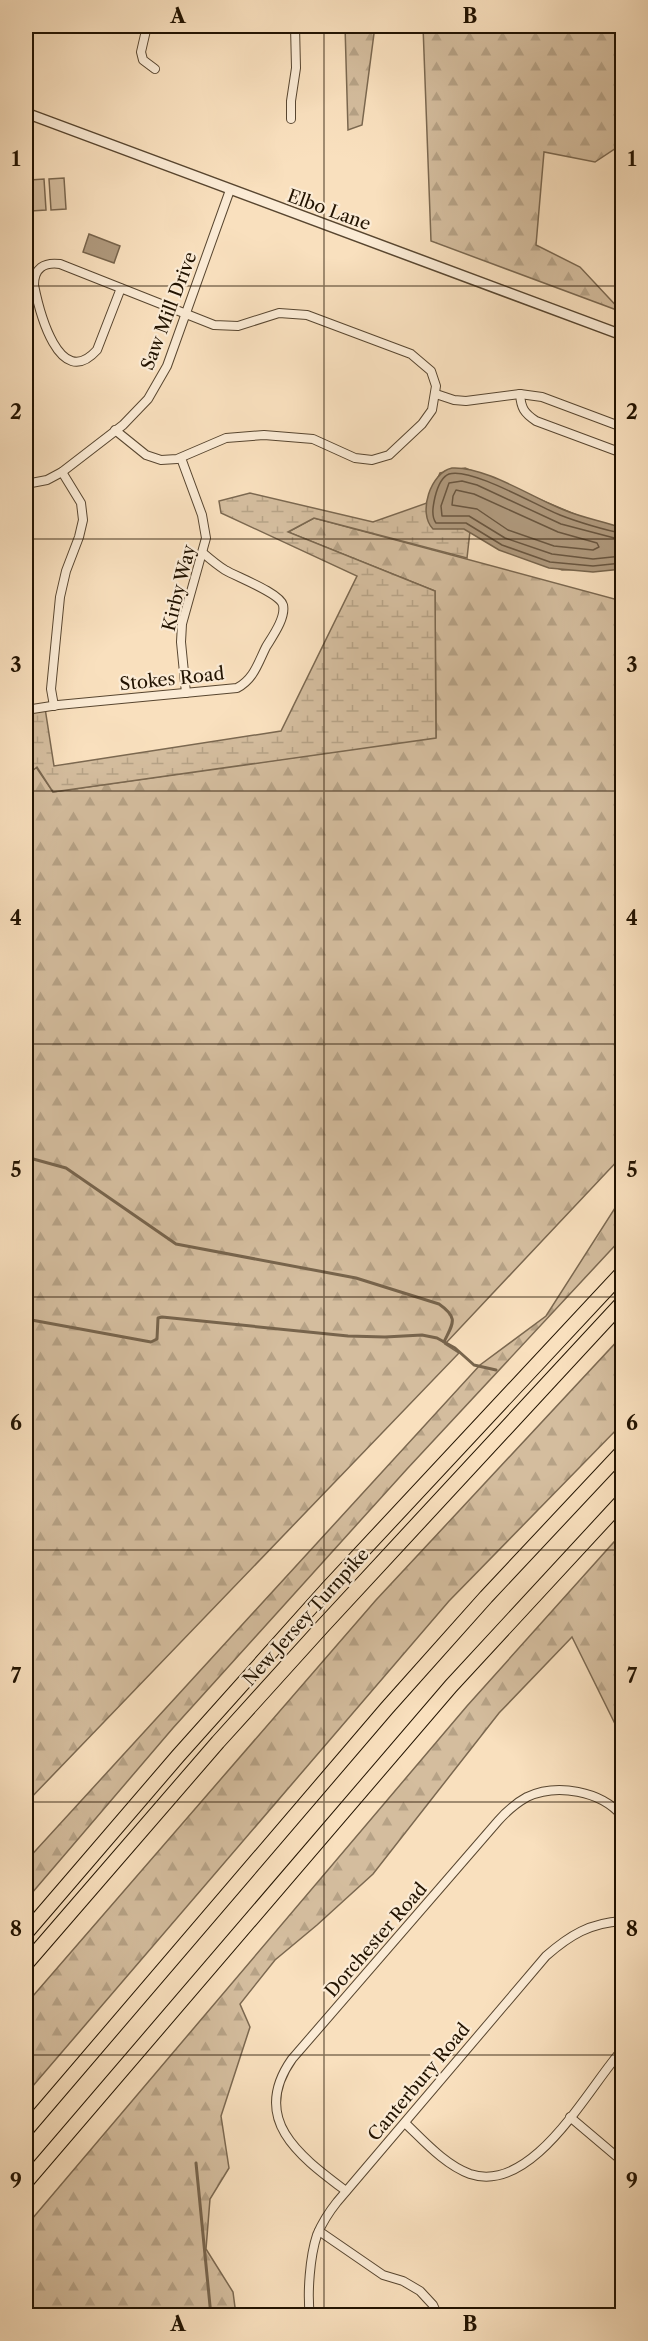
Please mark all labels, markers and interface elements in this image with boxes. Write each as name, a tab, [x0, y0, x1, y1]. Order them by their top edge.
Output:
text: A	[169, 4, 186, 28]
text: B	[463, 4, 478, 28]
text: 1	[12, 147, 21, 171]
text: 1	[628, 147, 637, 171]
street label: Elbo Lane	[284, 185, 374, 235]
street label: Saw Mill Drive	[136, 249, 202, 373]
text: 2	[10, 400, 22, 424]
text: 2	[626, 400, 638, 424]
street label: Kirby Way	[158, 542, 201, 633]
text: 3	[10, 653, 22, 677]
text: 3	[626, 653, 638, 677]
street label: Stokes Road	[119, 663, 225, 695]
text: 4	[10, 906, 22, 930]
text: 4	[626, 906, 638, 930]
text: 5	[10, 1158, 22, 1182]
text: 5	[626, 1158, 638, 1182]
text: 6	[10, 1411, 22, 1435]
text: 6	[626, 1411, 638, 1435]
street label: New Jersey Turnpike	[238, 1544, 374, 1690]
text: 7	[11, 1664, 22, 1688]
text: 7	[627, 1664, 638, 1688]
street label: Dorchester Road	[320, 1878, 432, 2002]
text: 8	[10, 1917, 22, 1941]
text: 8	[626, 1917, 638, 1941]
street label: Canterbury Road	[363, 2019, 475, 2145]
text: 9	[10, 2169, 22, 2193]
text: 9	[626, 2169, 638, 2193]
text: A	[169, 2312, 186, 2336]
text: B	[463, 2312, 478, 2336]

